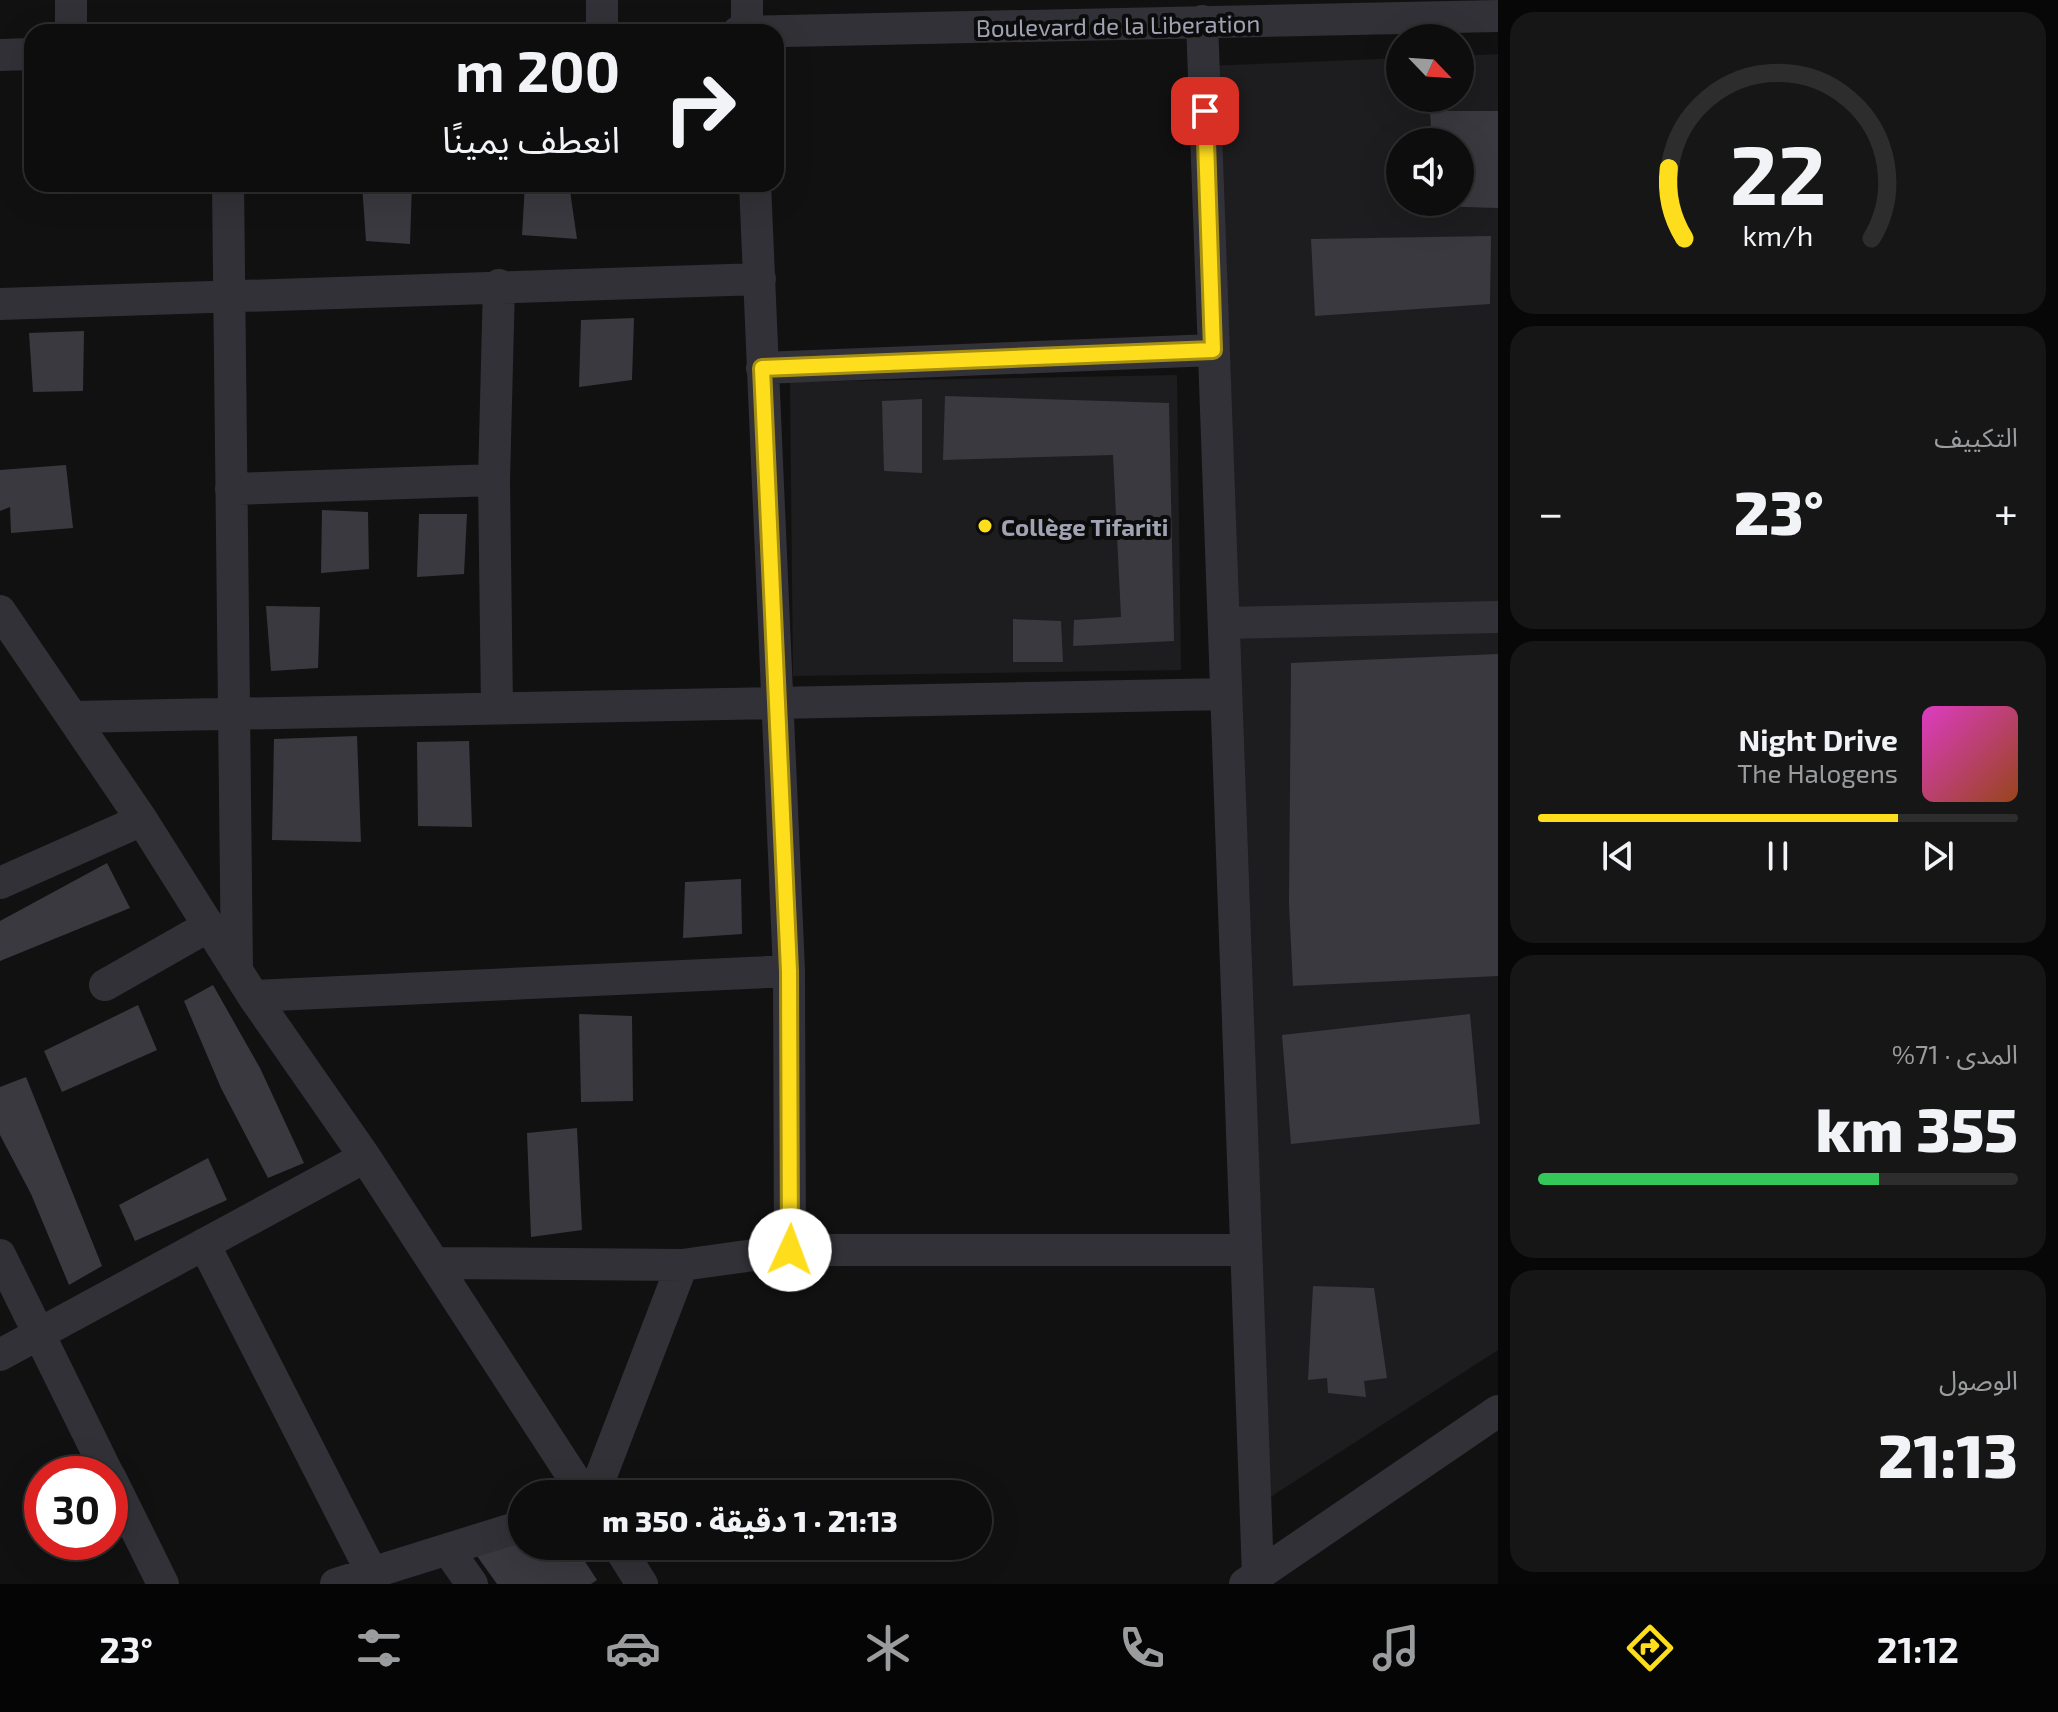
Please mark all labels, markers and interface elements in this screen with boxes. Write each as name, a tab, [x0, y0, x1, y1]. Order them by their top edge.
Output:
street label: Boulevard de la Liberation	[976, 8, 1260, 42]
north arrow	[1386, 24, 1474, 112]
map controls	[1386, 24, 1474, 216]
text: 200 m	[455, 36, 620, 103]
icon: right	[648, 56, 752, 160]
pin	[1171, 77, 1239, 145]
icon: arrive	[1183, 89, 1227, 133]
text: انعطف يمينًا	[442, 117, 620, 160]
text: 22	[1730, 122, 1826, 222]
button: sound	[1386, 128, 1474, 216]
text: km/h	[1743, 217, 1813, 252]
text: التكييف	[1934, 421, 2018, 452]
text: 23°	[1734, 475, 1824, 547]
text: −	[1538, 485, 1564, 538]
text: +	[1994, 485, 2018, 538]
place label: Collège Tifariti	[1001, 512, 1168, 541]
marker: Collège Tifariti	[976, 517, 994, 535]
text: Night Drive	[1739, 721, 1898, 757]
text: The Halogens	[1737, 757, 1898, 788]
icon: previous	[1596, 834, 1640, 878]
icon: pause	[1756, 834, 1800, 878]
icon: next	[1916, 834, 1960, 878]
text: المدى · 71%	[1892, 1038, 2018, 1069]
text: 355 km	[1815, 1092, 2018, 1164]
position arrow	[748, 1208, 832, 1292]
text: الوصول	[1939, 1364, 2018, 1395]
text: 21:13	[1878, 1418, 2018, 1490]
speed limit sign: 30	[24, 1456, 128, 1560]
text: 21:13 · 1 دقيقة · 350 m	[602, 1502, 898, 1538]
icon: filters	[351, 1620, 407, 1676]
icon: car	[605, 1620, 661, 1676]
icon: climate	[860, 1620, 916, 1676]
icon: phone	[1114, 1620, 1170, 1676]
icon: music	[1368, 1620, 1424, 1676]
icon: directions	[1622, 1620, 1678, 1676]
text: 23°	[99, 1627, 153, 1670]
text: 21:12	[1877, 1627, 1959, 1670]

